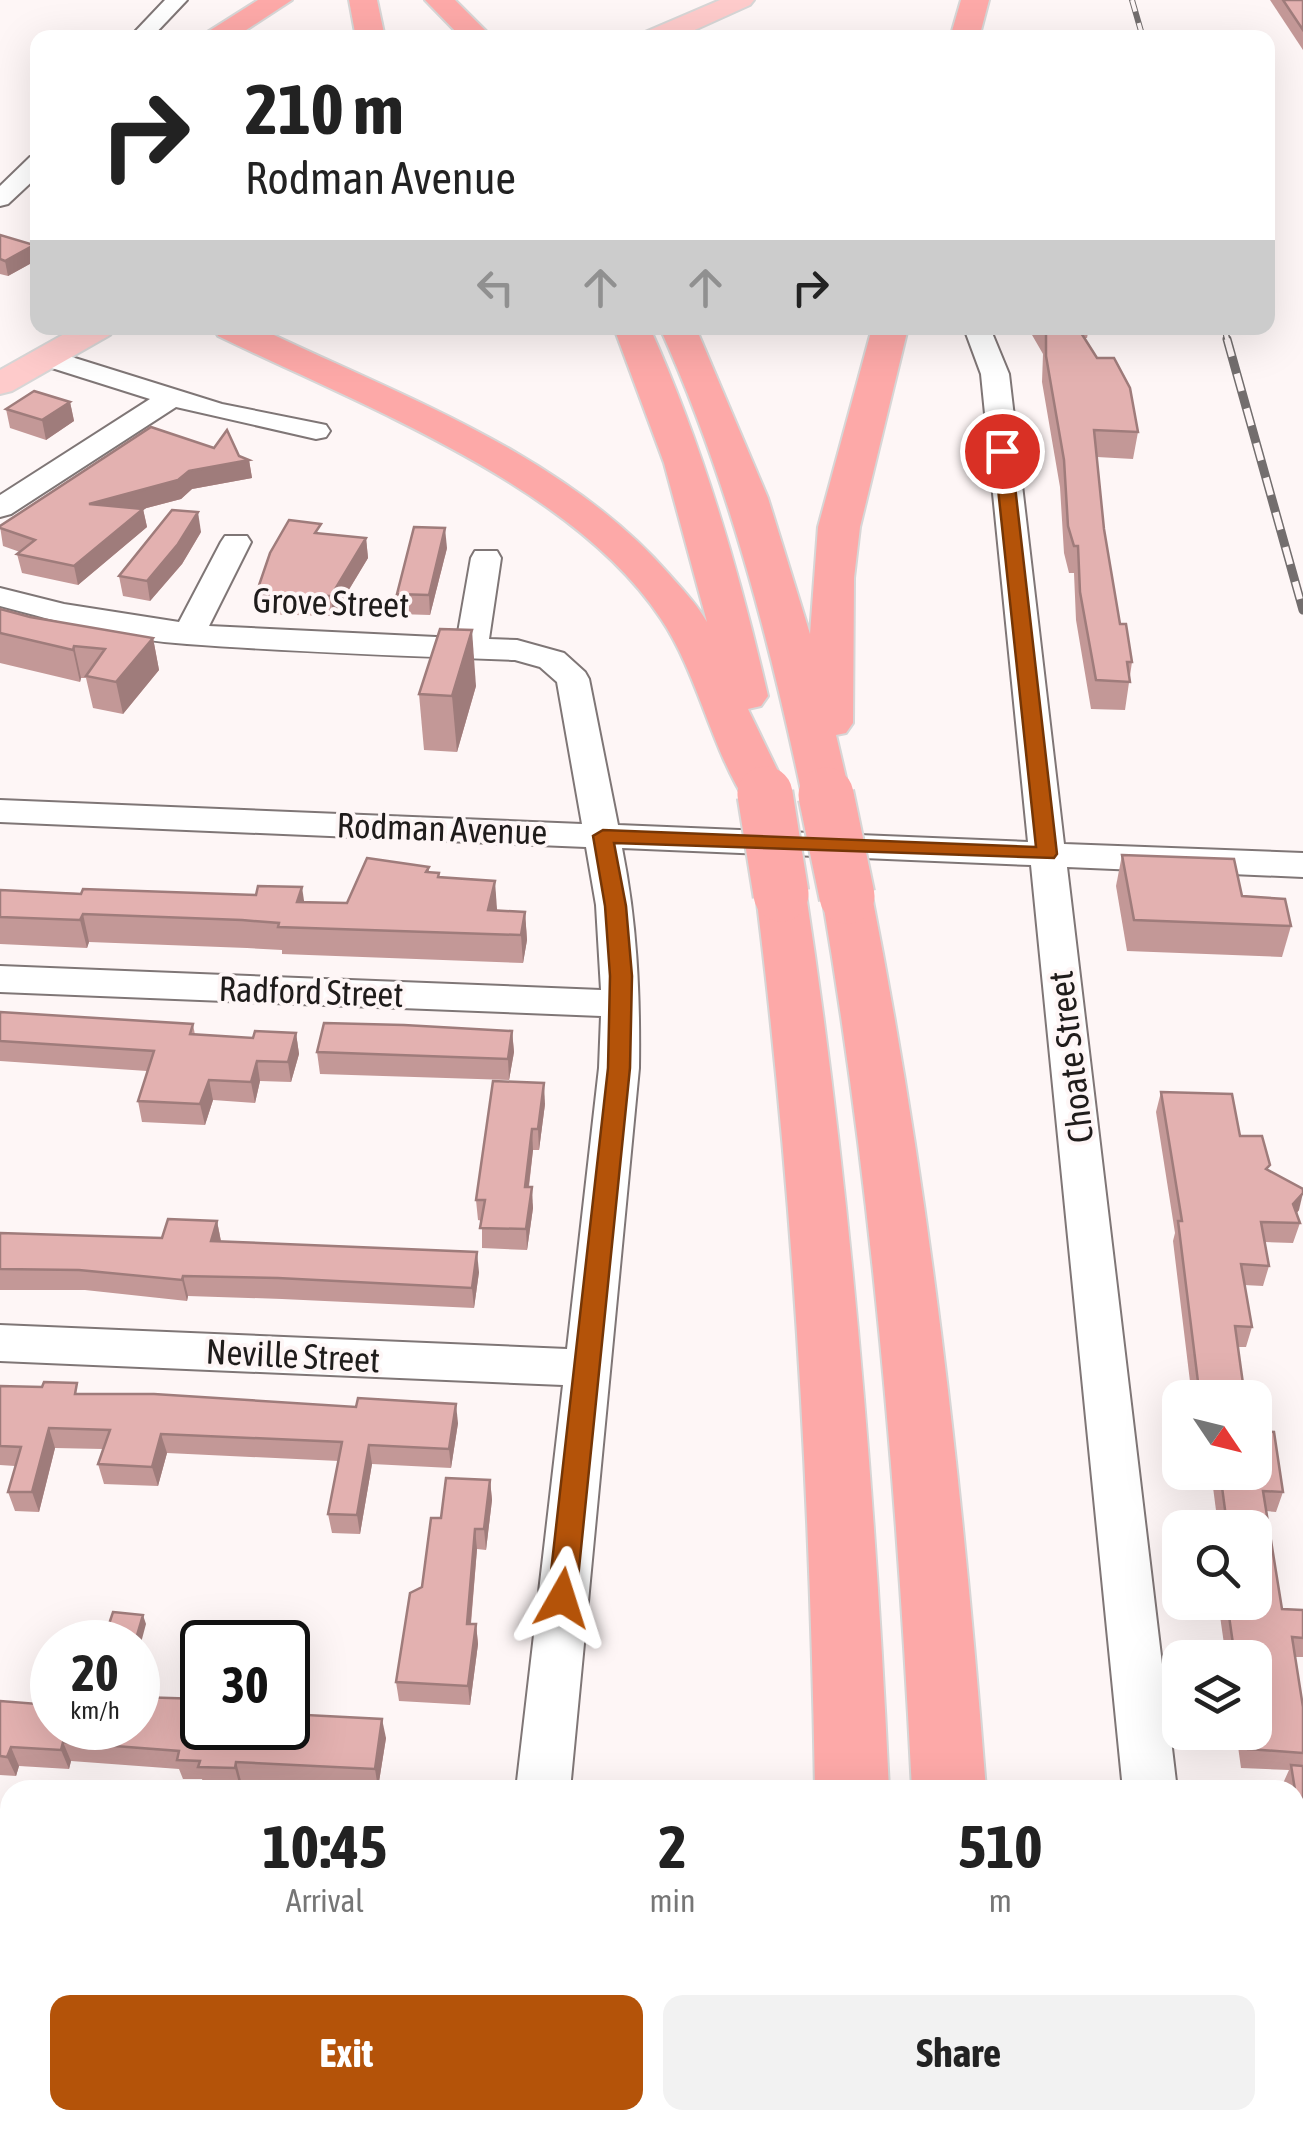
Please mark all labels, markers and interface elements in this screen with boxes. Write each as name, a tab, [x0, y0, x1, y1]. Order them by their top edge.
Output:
text: 210 m	[245, 69, 404, 149]
icon: right	[80, 70, 210, 200]
text: Rodman Avenue	[245, 152, 516, 204]
icon: left	[468, 260, 523, 315]
icon: ahead	[573, 260, 628, 315]
icon: ahead	[678, 260, 733, 315]
icon: right	[783, 260, 838, 315]
pin	[960, 409, 1045, 494]
icon: arrive	[975, 424, 1030, 479]
street label: Grove Street	[252, 579, 410, 625]
street label: Rodman Avenue	[336, 804, 548, 852]
street label: Radford Street	[218, 968, 404, 1014]
street label: Choate Street	[1040, 969, 1100, 1145]
street label: Neville Street	[205, 1330, 381, 1380]
north arrow	[1162, 1380, 1272, 1490]
map controls	[1162, 1380, 1272, 1750]
button: search	[1162, 1510, 1272, 1620]
position arrow	[510, 1546, 614, 1650]
speed limit sign: 30	[180, 1620, 310, 1750]
button: layers	[1162, 1640, 1272, 1750]
text: 20	[71, 1644, 118, 1702]
text: km/h	[70, 1696, 120, 1724]
text: 10:45	[262, 1812, 387, 1881]
text: 2	[658, 1812, 687, 1881]
text: 510	[958, 1812, 1043, 1881]
text: Arrival	[286, 1882, 364, 1919]
text: min	[650, 1882, 695, 1919]
text: m	[989, 1882, 1012, 1919]
button: Exit	[50, 1995, 643, 2110]
button: Share	[663, 1995, 1255, 2110]

